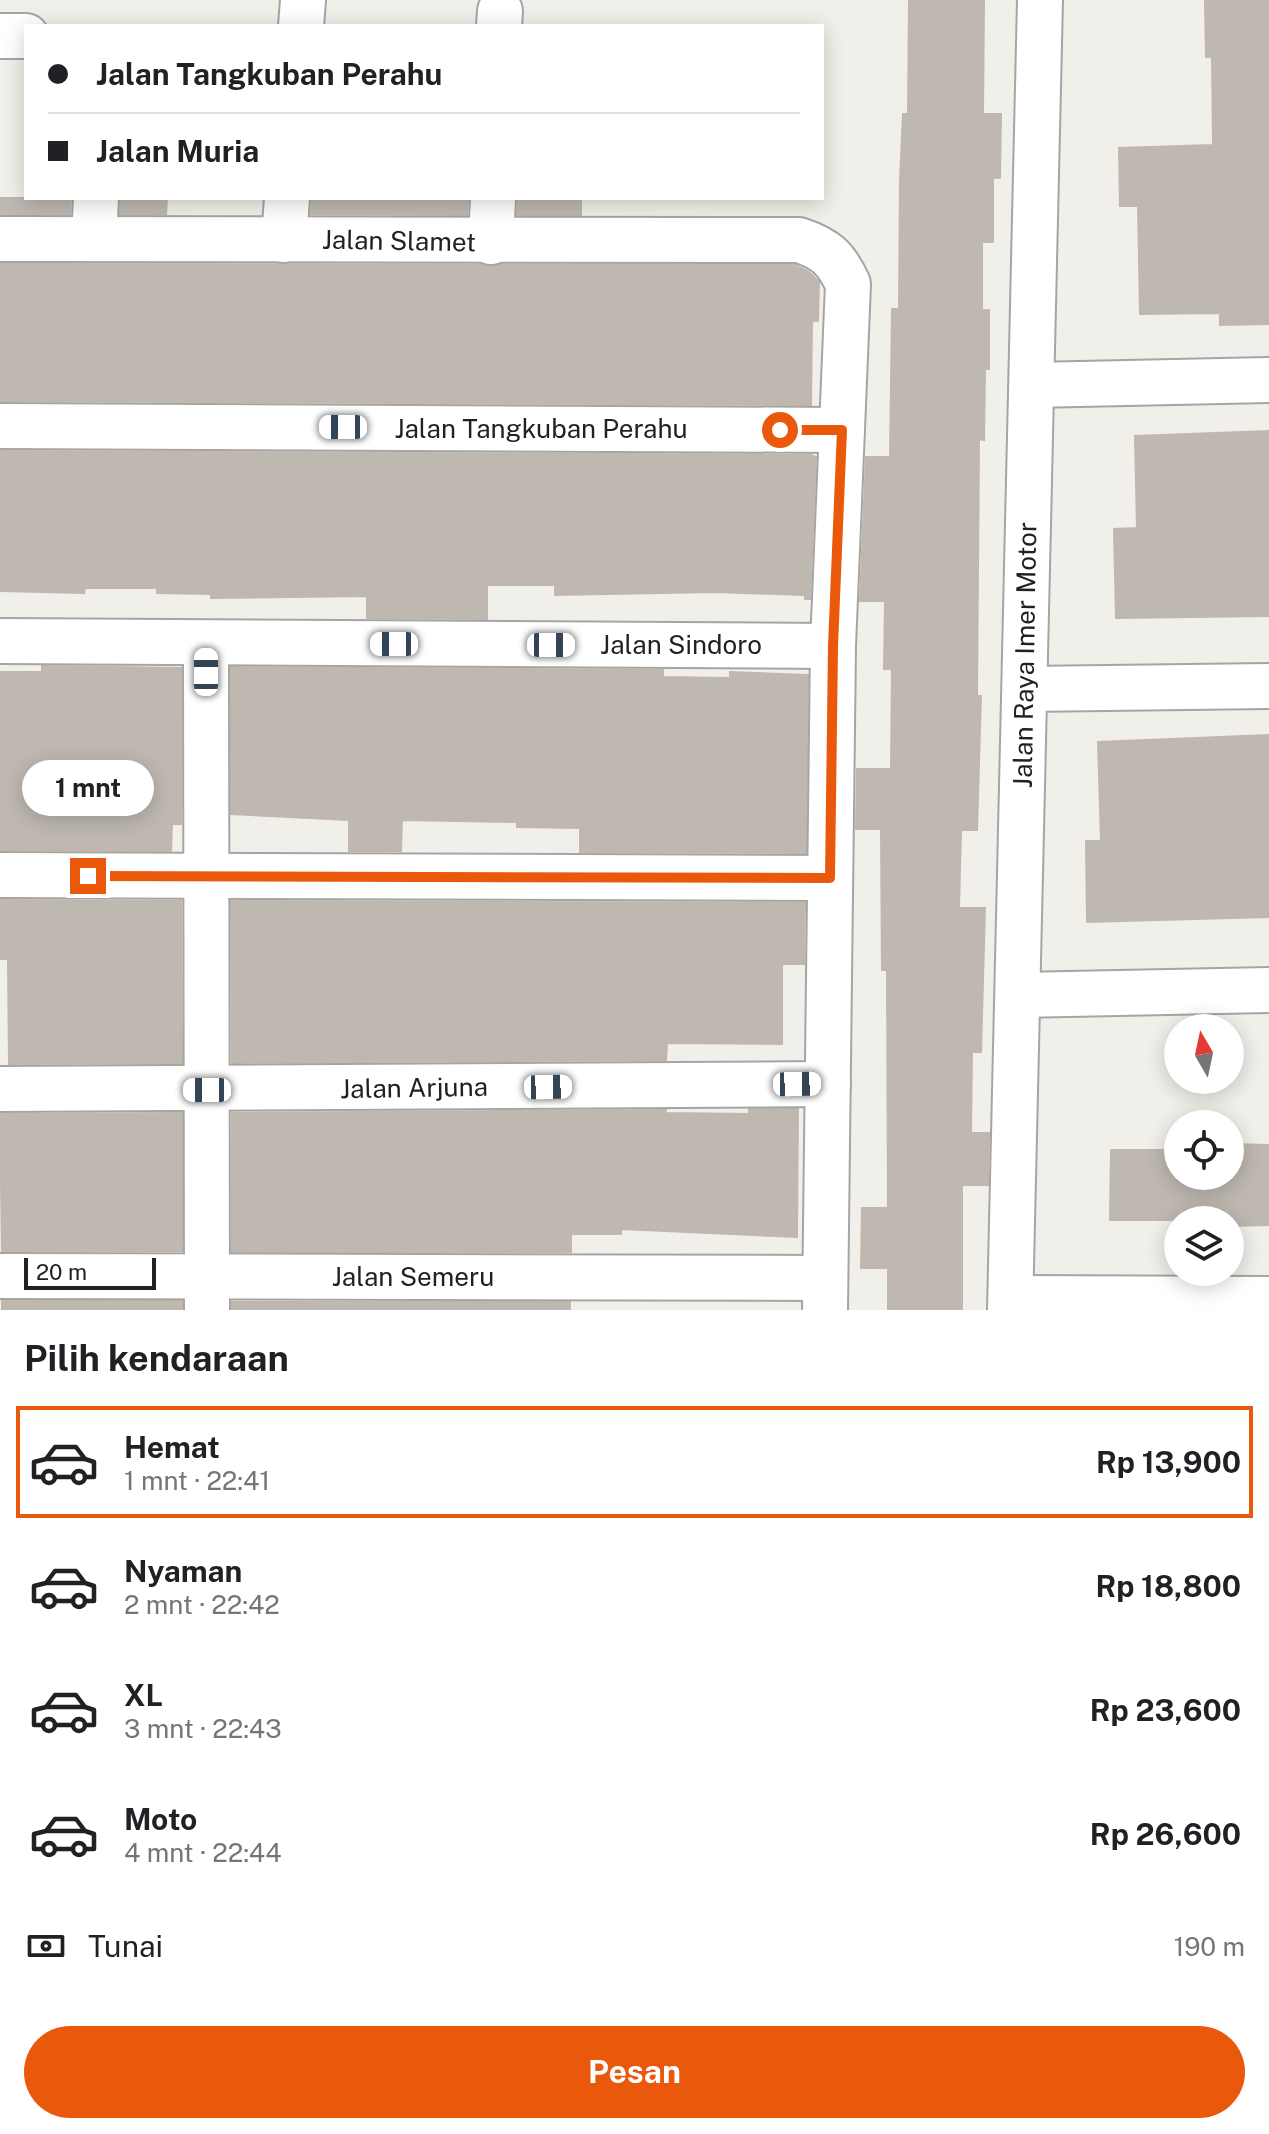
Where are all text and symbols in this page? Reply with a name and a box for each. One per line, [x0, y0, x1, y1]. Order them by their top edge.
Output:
text: Jalan Tangkuban Perahu [96, 56, 442, 92]
text: Jalan Muria [96, 133, 259, 169]
street label: Jalan Slamet [322, 224, 476, 257]
route start [762, 412, 798, 448]
street label: Jalan Tangkuban Perahu [394, 413, 688, 444]
car [319, 415, 367, 439]
street label: Jalan Raya Imer Motor [1007, 522, 1042, 788]
street label: Jalan Sindoro [600, 629, 762, 660]
car [370, 632, 418, 656]
car [527, 633, 575, 657]
car [194, 648, 218, 696]
callout: 1 mnt [22, 760, 154, 816]
text: 1 mnt [55, 772, 121, 803]
route end [70, 858, 106, 894]
north arrow [1164, 1014, 1244, 1094]
map controls [1164, 1014, 1244, 1286]
street label: Jalan Arjuna [340, 1071, 488, 1104]
car [773, 1072, 821, 1096]
car [524, 1075, 572, 1099]
car [183, 1078, 231, 1102]
button: locate [1164, 1110, 1244, 1190]
button: layers [1164, 1206, 1244, 1286]
scale bar [24, 1254, 156, 1290]
text: 20 m [36, 1259, 87, 1285]
street label: Jalan Semeru [332, 1261, 494, 1292]
text: Pilih kendaraan [24, 1337, 289, 1379]
icon: car [28, 1426, 100, 1498]
text: Hemat [124, 1429, 220, 1465]
text: Rp 13,900 [1096, 1444, 1241, 1480]
text: 1 mnt · 22:41 [124, 1465, 270, 1496]
icon: car [28, 1550, 100, 1622]
text: Nyaman [124, 1553, 242, 1589]
text: Rp 18,800 [1095, 1568, 1241, 1604]
text: 2 mnt · 22:42 [124, 1589, 280, 1620]
icon: car [28, 1674, 100, 1746]
text: XL [124, 1677, 163, 1713]
text: Rp 23,600 [1090, 1692, 1241, 1728]
text: 3 mnt · 22:43 [124, 1713, 282, 1744]
icon: car [28, 1798, 100, 1870]
text: Moto [124, 1801, 197, 1837]
text: Rp 26,600 [1090, 1816, 1241, 1852]
text: 4 mnt · 22:44 [124, 1837, 282, 1868]
icon: cash [24, 1924, 68, 1968]
text: Tunai [88, 1928, 163, 1964]
text: 190 m [1174, 1931, 1245, 1962]
button: Pesan [24, 2026, 1245, 2118]

